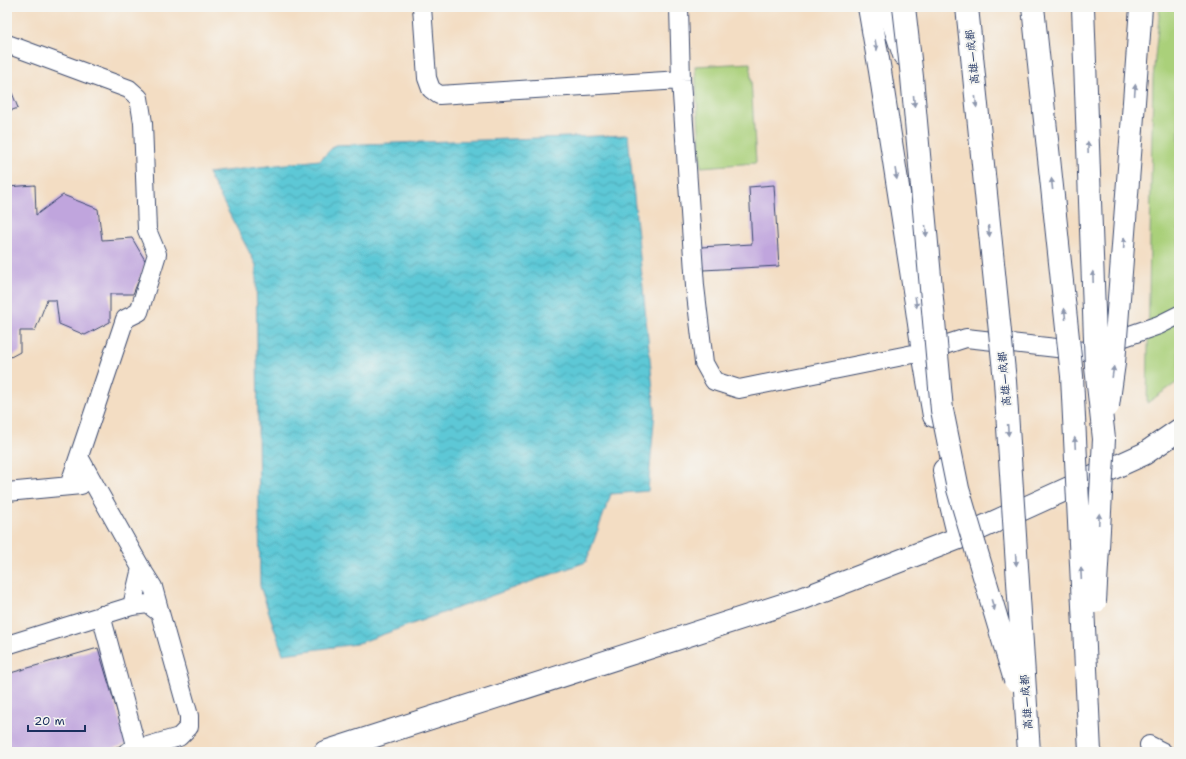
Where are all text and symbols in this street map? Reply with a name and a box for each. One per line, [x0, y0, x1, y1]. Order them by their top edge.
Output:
street label: 高雄—成都 [962, 29, 983, 85]
one-way arrow [873, 39, 879, 51]
one-way arrow [1131, 84, 1138, 96]
one-way arrow [911, 95, 917, 107]
one-way arrow [973, 95, 980, 108]
one-way arrow [1085, 141, 1092, 153]
one-way arrow [893, 168, 899, 180]
one-way arrow [1049, 178, 1055, 191]
one-way arrow [922, 225, 929, 237]
one-way arrow [986, 225, 993, 237]
one-way arrow [1120, 237, 1127, 249]
one-way arrow [1090, 270, 1096, 283]
one-way arrow [913, 296, 919, 308]
one-way arrow [1062, 308, 1069, 320]
street label: 高雄—成都 [995, 351, 1014, 407]
one-way arrow [1110, 366, 1116, 378]
one-way arrow [1004, 424, 1011, 436]
one-way arrow [1072, 436, 1078, 449]
one-way arrow [1096, 513, 1103, 525]
one-way arrow [1013, 554, 1020, 566]
one-way arrow [1077, 567, 1084, 579]
one-way arrow [990, 600, 996, 612]
street label: 高雄—成都 [1017, 674, 1036, 730]
scale bar [28, 707, 85, 733]
text: 20 m [34, 713, 65, 729]

